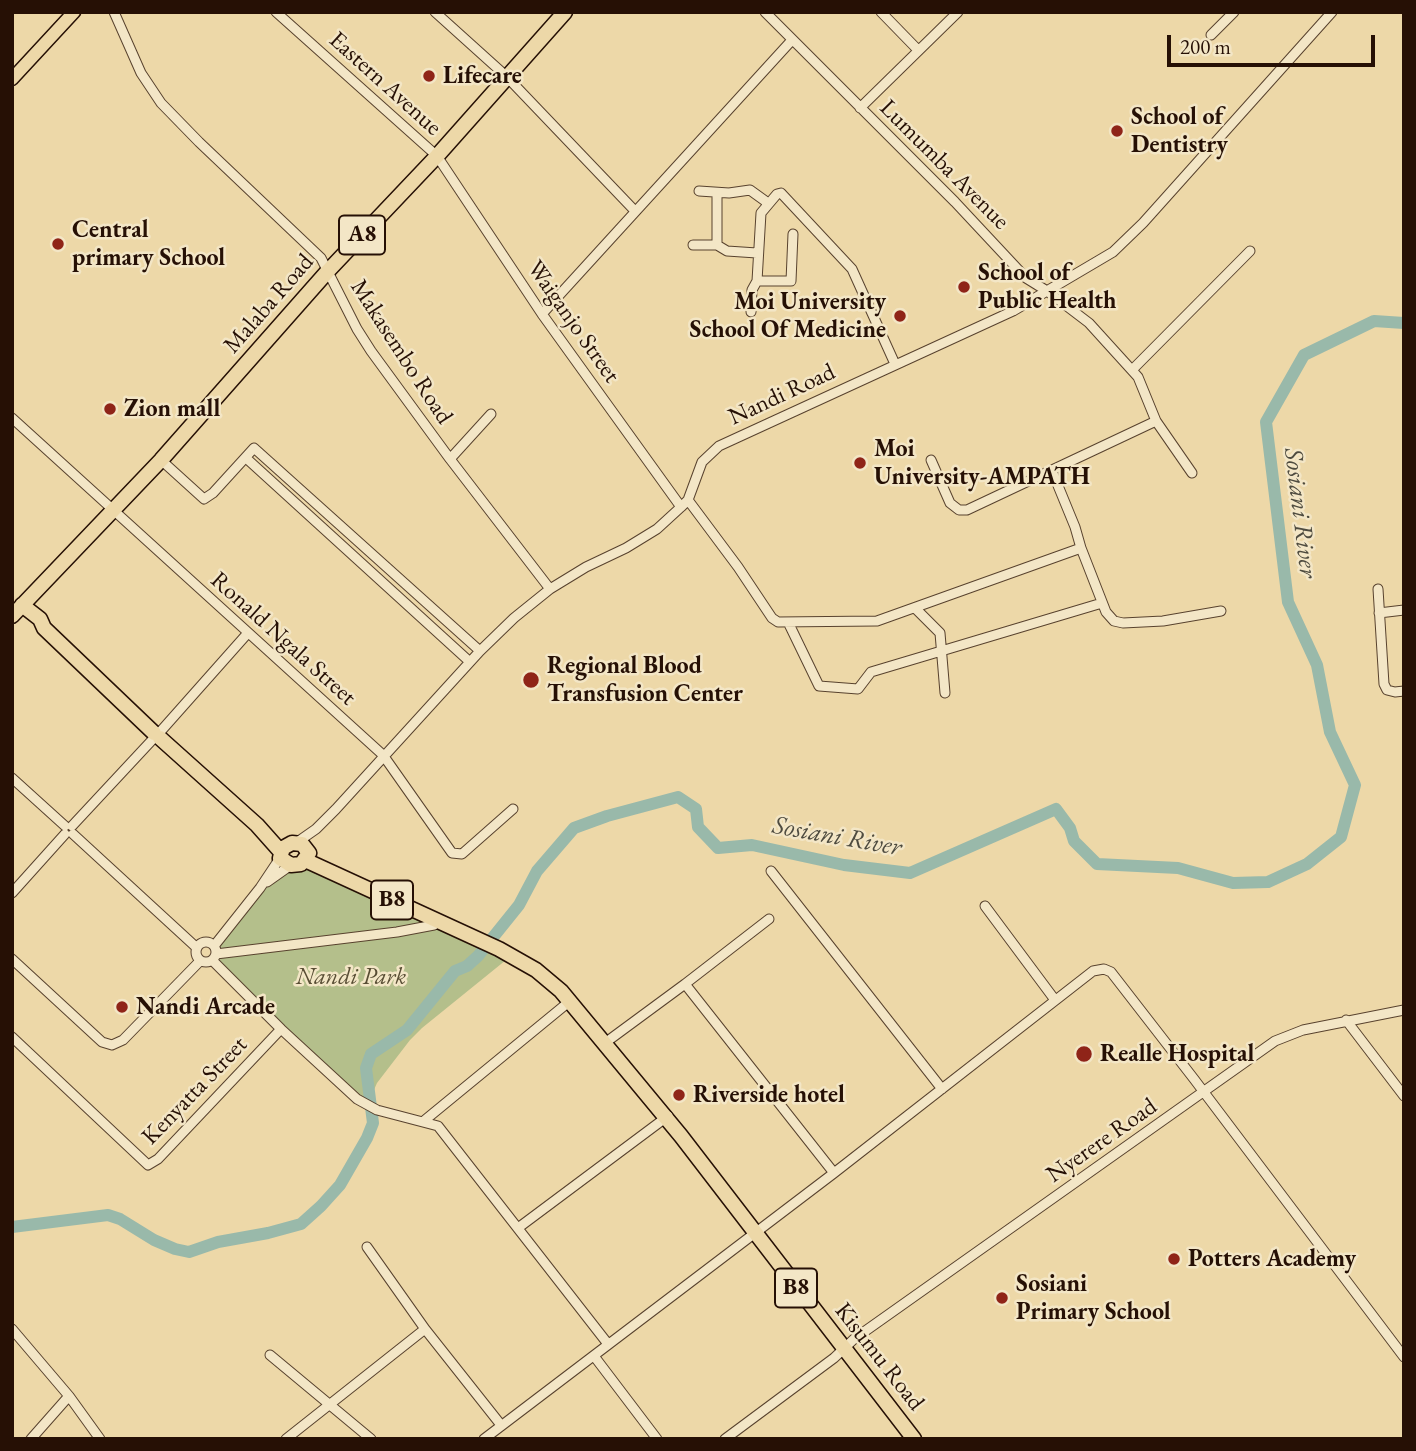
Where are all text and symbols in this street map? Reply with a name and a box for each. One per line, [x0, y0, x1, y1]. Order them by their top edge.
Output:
scale bar [1171, 21, 1379, 65]
street label: Eastern Avenue [323, 26, 447, 142]
text: 200 m [1180, 33, 1231, 60]
place label: Lifecare [443, 62, 522, 90]
marker: Lifecare [421, 68, 437, 84]
street label: Lumumba Avenue [873, 94, 1015, 236]
place label: School of Dentistry [1131, 103, 1228, 159]
marker: School of Dentistry [1109, 123, 1125, 139]
place label: Central primary School [72, 216, 225, 272]
road number: A8 [339, 216, 385, 254]
marker: Central primary School [50, 236, 66, 252]
street label: Malaba Road [218, 248, 320, 360]
street label: Waiganjo Street [520, 255, 626, 389]
place label: School of Public Health [978, 259, 1117, 315]
street label: Makasembo Road [344, 274, 458, 430]
marker: School of Public Health [956, 279, 972, 295]
place label: Moi University School Of Medicine [690, 288, 886, 344]
marker: Moi University School Of Medicine [892, 308, 908, 324]
street label: Nandi Road [724, 358, 840, 432]
place label: Zion mall [124, 395, 220, 423]
marker: Zion mall [102, 401, 118, 417]
place label: Moi University-AMPATH [874, 435, 1090, 491]
water label: Sosiani River [1277, 446, 1323, 580]
marker: Moi University-AMPATH [852, 455, 868, 471]
street label: Ronald Ngala Street [204, 566, 362, 712]
place label: Regional Blood Transfusion Center [547, 652, 743, 708]
marker: Regional Blood Transfusion Center [521, 670, 541, 690]
water label: Sosiani River [770, 810, 904, 864]
road number: B8 [371, 880, 413, 920]
park label: Nandi Park [296, 963, 406, 991]
place label: Nandi Arcade [136, 993, 275, 1021]
marker: Nandi Arcade [114, 999, 130, 1015]
street label: Kenyatta Street [136, 1031, 254, 1151]
place label: Realle Hospital [1100, 1040, 1254, 1068]
marker: Realle Hospital [1074, 1044, 1094, 1064]
place label: Riverside hotel [693, 1081, 845, 1109]
marker: Riverside hotel [671, 1087, 687, 1103]
street label: Nyerere Road [1041, 1092, 1163, 1190]
place label: Potters Academy [1188, 1245, 1356, 1273]
marker: Potters Academy [1166, 1251, 1182, 1267]
road number: B8 [775, 1268, 817, 1308]
place label: Sosiani Primary School [1016, 1270, 1170, 1326]
marker: Sosiani Primary School [994, 1290, 1010, 1306]
street label: Kisumu Road [828, 1297, 930, 1417]

